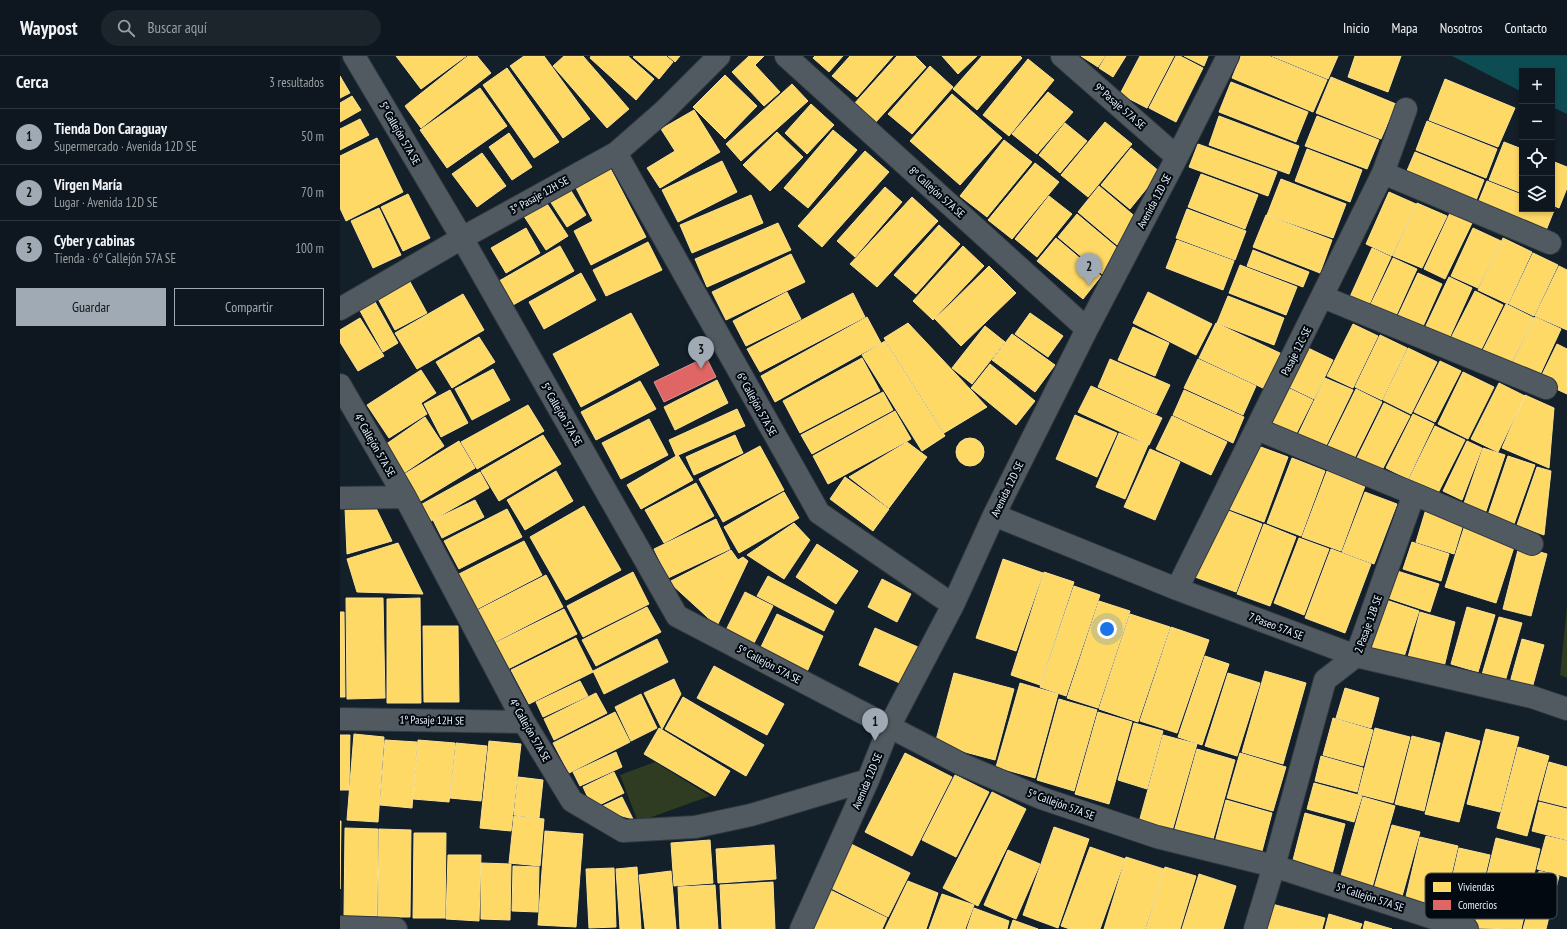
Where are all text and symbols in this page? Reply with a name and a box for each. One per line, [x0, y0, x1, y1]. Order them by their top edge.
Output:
search box [101, 10, 381, 46]
text: Waypost [20, 16, 77, 40]
icon: search [115, 17, 137, 39]
text: Buscar aquí [147, 18, 207, 37]
text: Inicio [1343, 19, 1370, 37]
text: Mapa [1392, 19, 1418, 37]
text: Nosotros [1440, 19, 1483, 37]
text: Contacto [1505, 19, 1547, 37]
map controls [1519, 68, 1555, 212]
button: + [1519, 68, 1555, 104]
text: Cerca [16, 71, 49, 93]
text: 3 resultados [269, 74, 324, 91]
street label: 9º Pasaje 57A SE [1091, 80, 1149, 132]
street label: 5º Callejón 57A SE [376, 99, 424, 167]
button: − [1519, 104, 1555, 140]
text: Tienda Don Caraguay [54, 119, 167, 138]
text: 1 [26, 128, 32, 145]
text: 50 m [301, 128, 324, 145]
text: Supermercado · Avenida 12D SE [54, 138, 197, 155]
button: locate [1519, 140, 1555, 176]
street label: 8º Callejón 57A SE [906, 163, 968, 221]
street label: Avenida 12D SE [1134, 171, 1174, 231]
street label: 3° Pasaje 12H SE [507, 173, 571, 217]
text: Virgen María [54, 175, 122, 194]
button: layers [1519, 176, 1555, 212]
text: 2 [26, 184, 32, 201]
text: 70 m [301, 184, 324, 201]
text: Lugar · Avenida 12D SE [54, 194, 158, 211]
text: Cyber y cabinas [54, 231, 135, 250]
text: 3 [26, 240, 32, 257]
text: 100 m [295, 240, 324, 257]
text: Tienda · 6º Callejón 57A SE [54, 250, 176, 267]
pin: 2 [1076, 253, 1102, 286]
button: Guardar [16, 288, 166, 326]
button: Compartir [174, 288, 324, 326]
street label: Pasaje 12C SE [1278, 324, 1314, 378]
pin: 3 [688, 336, 714, 369]
street label: 6º Callejón 57A SE [734, 370, 780, 438]
street label: 5º Callejón 57A SE [538, 380, 586, 448]
street label: 4º Callejón 57A SE [351, 411, 399, 479]
street label: Avenida 12D SE [988, 459, 1027, 519]
street label: 2 Pasaje 12B SE [1351, 593, 1385, 655]
street label: 7 Paseo 57A SE [1247, 609, 1306, 643]
your location [1097, 619, 1117, 639]
street label: 5º Callejón 57A SE [735, 641, 804, 687]
street label: 4º Callejón 57A SE [506, 696, 554, 764]
pin: 1 [862, 708, 888, 741]
street label: 1º Pasaje 12H SE [399, 712, 465, 728]
street label: Avenida 12D SE [849, 750, 885, 811]
street label: 5º Callejón 57A SE [1026, 785, 1097, 823]
legend [1425, 873, 1557, 919]
street label: 5º Callejón 57A SE [1334, 879, 1406, 915]
text: Viviendas [1457, 880, 1495, 894]
text: Comercios [1458, 898, 1497, 912]

